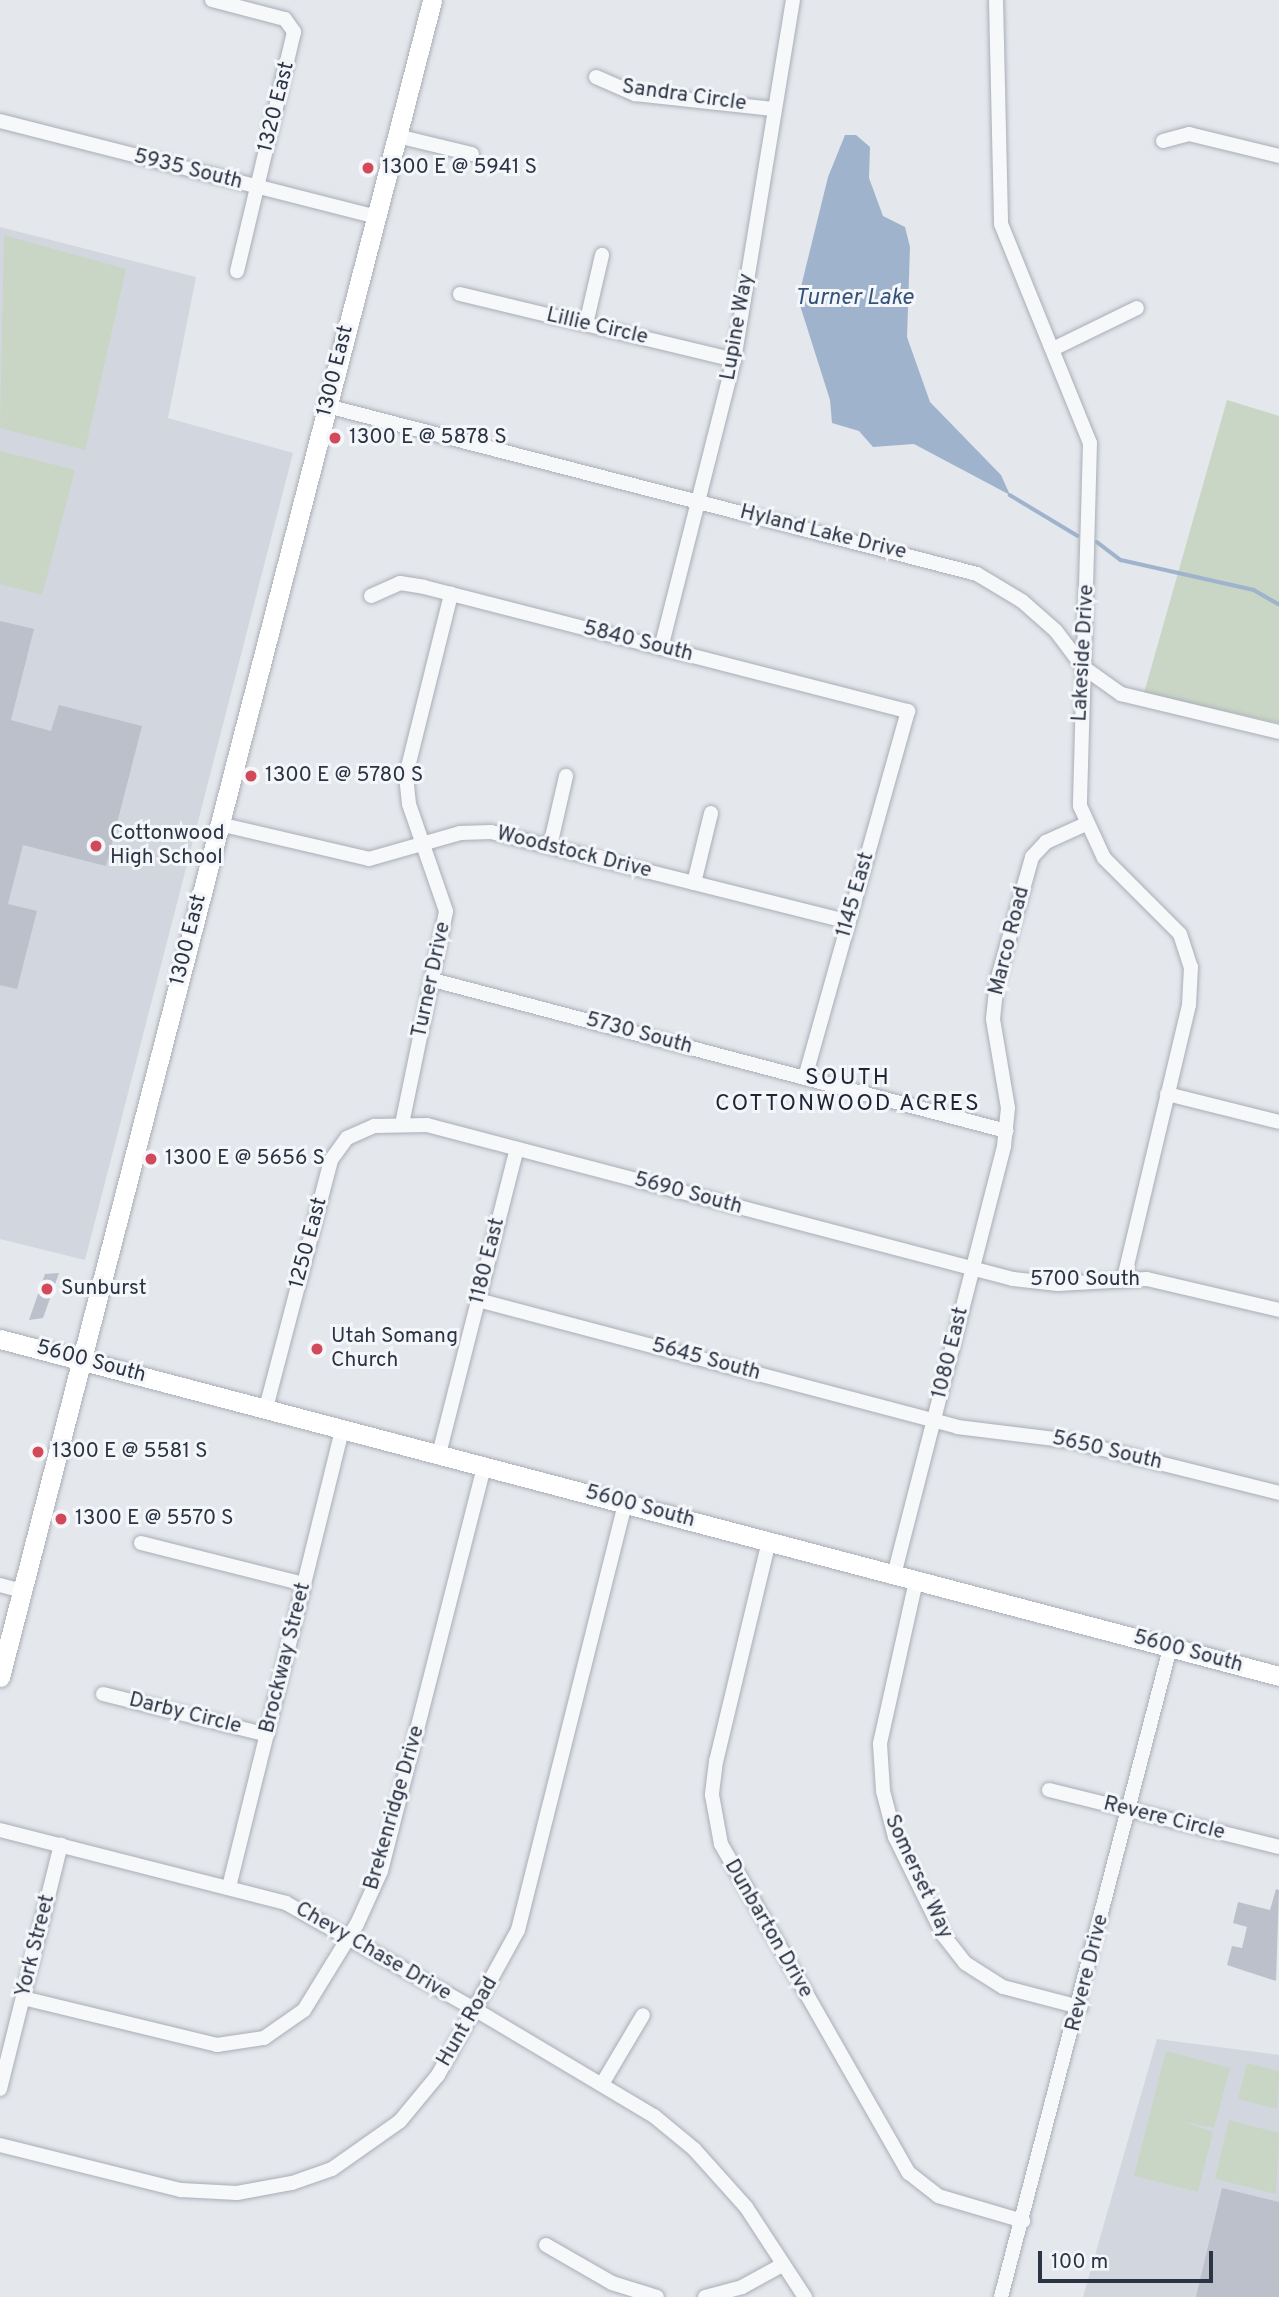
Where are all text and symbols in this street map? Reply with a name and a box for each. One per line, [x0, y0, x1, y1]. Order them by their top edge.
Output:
street label: 1320 East [254, 59, 300, 155]
street label: Sandra Circle [620, 75, 748, 117]
street label: 5935 South [131, 144, 245, 196]
place label: 1300 E @ 5941 S [382, 155, 537, 181]
marker: 1300 E @ 5941 S [360, 160, 376, 176]
street label: Lupine Way [716, 271, 760, 383]
water label: Turner Lake [795, 285, 913, 313]
street label: Lillie Circle [544, 303, 650, 351]
street label: 1300 East [313, 323, 359, 419]
place label: 1300 E @ 5878 S [349, 425, 507, 451]
marker: 1300 E @ 5878 S [327, 430, 343, 446]
street label: Hyland Lake Drive [737, 500, 909, 566]
street label: Lakeside Drive [1068, 584, 1100, 722]
street label: 5840 South [580, 616, 696, 668]
place label: 1300 E @ 5780 S [265, 763, 423, 789]
marker: 1300 E @ 5780 S [243, 768, 259, 784]
place label: Cottonwood High School [110, 821, 224, 871]
street label: Woodstock Drive [494, 822, 654, 884]
marker: Cottonwood High School [88, 838, 104, 854]
street label: 1145 East [832, 850, 880, 940]
street label: Marco Road [984, 884, 1036, 998]
street label: 1300 East [166, 892, 212, 988]
street label: Turner Drive [407, 920, 457, 1040]
street label: 5730 South [583, 1008, 695, 1060]
district label: SOUTH COTTONWOOD ACRES [717, 1065, 979, 1119]
place label: 1300 E @ 5656 S [165, 1146, 325, 1172]
marker: 1300 E @ 5656 S [143, 1151, 159, 1167]
street label: 5690 South [631, 1168, 745, 1220]
street label: 1250 East [285, 1195, 333, 1291]
street label: 1180 East [465, 1215, 511, 1307]
street label: 5700 South [1030, 1267, 1140, 1293]
place label: Sunburst [61, 1276, 147, 1302]
marker: Sunburst [39, 1281, 55, 1297]
street label: 1080 East [927, 1305, 975, 1401]
place label: Utah Somang Church [331, 1324, 458, 1374]
street label: 5645 South [649, 1333, 763, 1387]
street label: 5600 South [33, 1335, 149, 1389]
marker: Utah Somang Church [309, 1341, 325, 1357]
street label: 5650 South [1050, 1426, 1164, 1476]
place label: 1300 E @ 5581 S [52, 1439, 208, 1465]
marker: 1300 E @ 5581 S [30, 1444, 46, 1460]
street label: 5600 South [582, 1480, 698, 1534]
place label: 1300 E @ 5570 S [75, 1506, 234, 1532]
marker: 1300 E @ 5570 S [53, 1511, 69, 1527]
street label: Brockway Street [255, 1580, 317, 1736]
street label: 5600 South [1130, 1625, 1246, 1679]
street label: Darby Circle [126, 1688, 244, 1740]
street label: Brekenridge Drive [359, 1723, 431, 1893]
street label: Revere Circle [1101, 1792, 1227, 1846]
street label: Somerset Way [878, 1811, 958, 1943]
street label: Dunbarton Drive [718, 1855, 818, 2003]
street label: York Street [11, 1892, 61, 2000]
street label: Chevy Chase Drive [290, 1897, 456, 2007]
street label: Revere Drive [1061, 1912, 1115, 2034]
street label: Hunt Road [432, 1973, 504, 2071]
scale bar [1041, 2238, 1216, 2282]
text: 100 m [1051, 2249, 1108, 2276]

